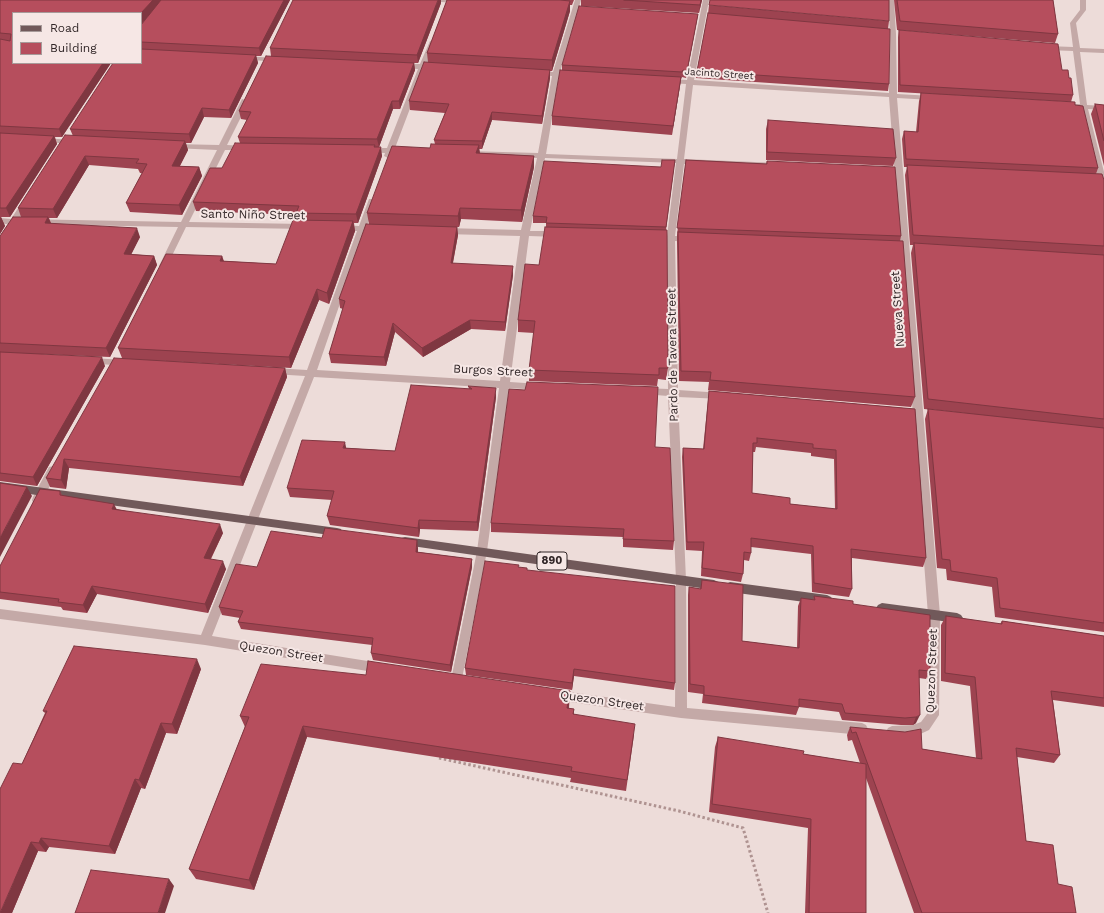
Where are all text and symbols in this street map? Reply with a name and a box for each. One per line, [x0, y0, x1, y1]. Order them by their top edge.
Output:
legend [12, 12, 142, 64]
text: Road [50, 21, 79, 35]
text: Building [50, 41, 97, 55]
street label: Jacinto Street [684, 66, 754, 82]
street label: Santo Niño Street [200, 207, 306, 223]
street label: Nueva Street [888, 271, 908, 347]
street label: Pardo de Tavera Street [665, 288, 681, 422]
street label: Burgos Street [453, 362, 533, 380]
road number: 890 [537, 552, 567, 570]
street label: Quezon Street [923, 629, 941, 713]
street label: Quezon Street [238, 638, 324, 666]
street label: Quezon Street [559, 688, 645, 714]

